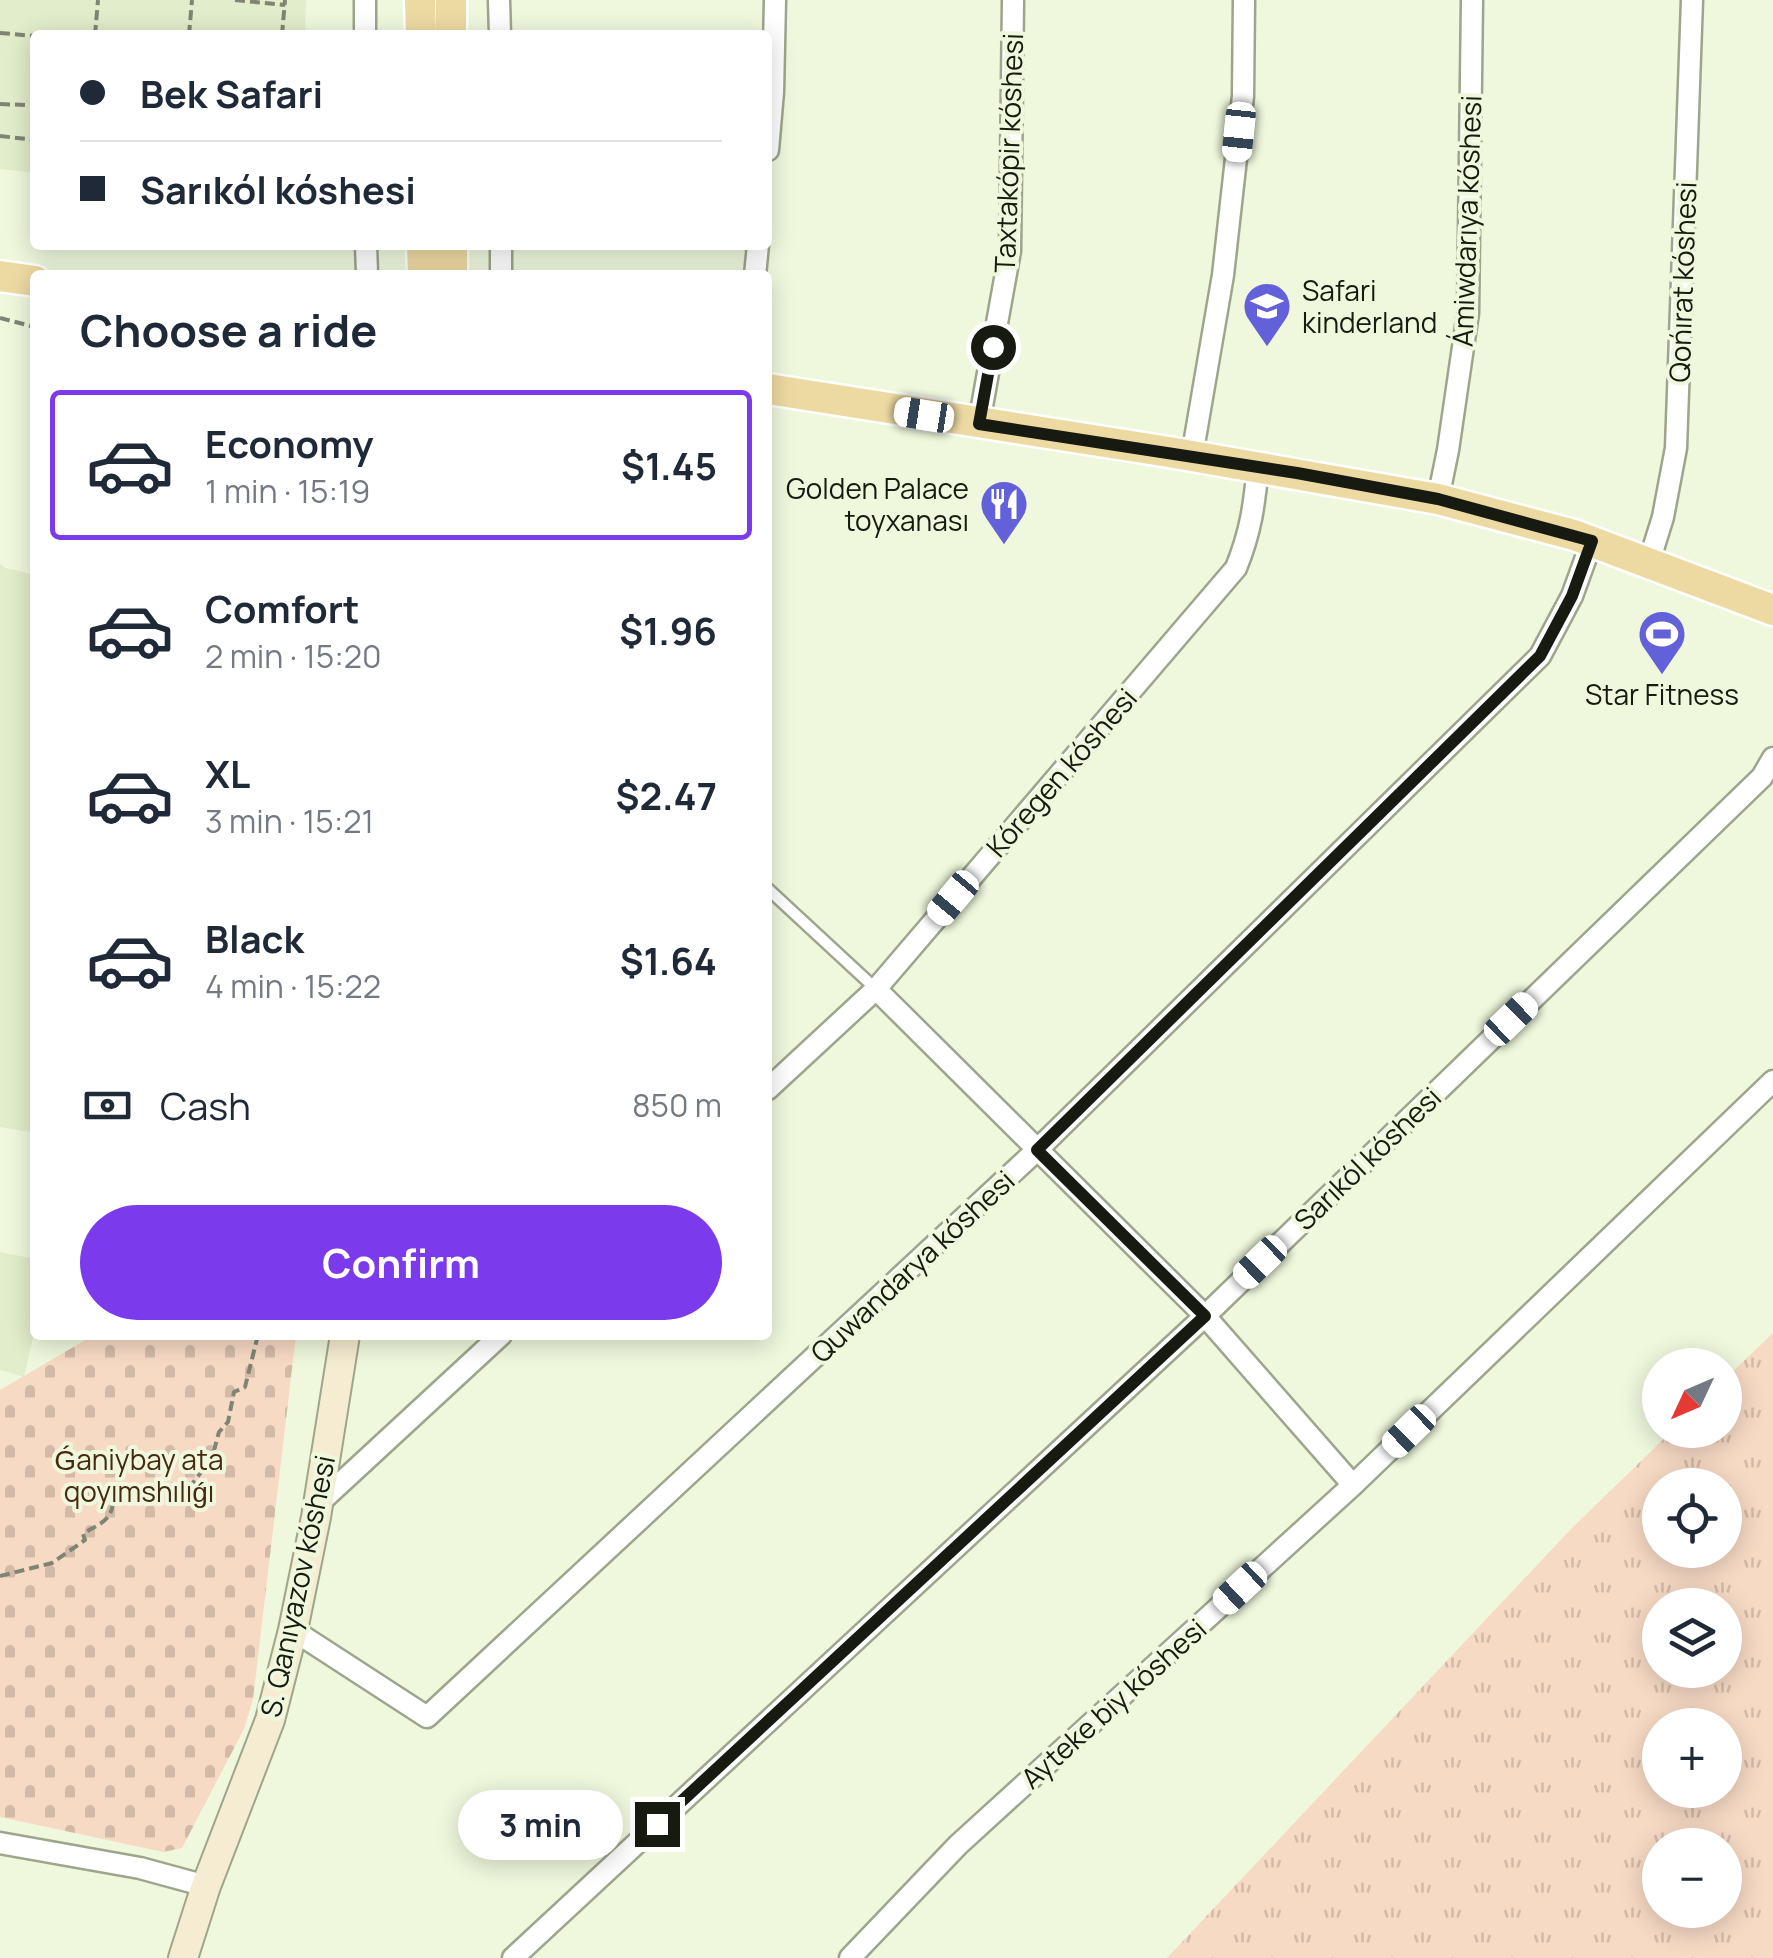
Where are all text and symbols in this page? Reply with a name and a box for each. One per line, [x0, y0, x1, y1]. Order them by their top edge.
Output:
street label: Taxtakópir kóshesi [985, 33, 1031, 273]
text: Bek Safari [140, 67, 323, 119]
street label: Ámiwdarıya kóshesi [1443, 94, 1489, 348]
car [1221, 101, 1257, 163]
text: Sarıkól kóshesi [140, 163, 416, 215]
street label: Qońırat kóshesi [1660, 181, 1704, 383]
place label: Safari kinderland [1302, 271, 1437, 341]
school or university icon: Safari kinderland [1241, 280, 1293, 348]
text: Choose a ride [80, 299, 377, 361]
route start [971, 325, 1016, 370]
car [892, 395, 956, 435]
text: Economy [205, 417, 374, 469]
icon: car [85, 420, 175, 510]
text: $1.45 [621, 439, 717, 491]
text: 1 min · 15:19 [205, 469, 370, 513]
place label: Golden Palace toyxanası [786, 469, 969, 539]
restaurant icon: Golden Palace toyxanası [978, 478, 1030, 546]
text: Comfort [205, 582, 359, 634]
icon: car [85, 585, 175, 675]
text: $1.96 [619, 604, 717, 656]
sports icon: Star Fitness [1636, 608, 1688, 676]
text: 2 min · 15:20 [205, 634, 382, 678]
place label: Star Fitness [1585, 675, 1739, 713]
street label: Kóregen kóshesi [977, 680, 1145, 864]
text: XL [205, 747, 250, 799]
icon: car [85, 750, 175, 840]
text: $2.47 [616, 769, 717, 821]
text: 3 min · 15:21 [205, 799, 374, 843]
car [922, 865, 984, 931]
text: Black [205, 912, 304, 964]
icon: car [85, 915, 175, 1005]
text: $1.64 [620, 934, 717, 986]
text: 4 min · 15:22 [205, 964, 381, 1008]
car [1479, 987, 1543, 1051]
icon: cash [80, 1078, 135, 1133]
street label: Sarıkól kóshesi [1285, 1078, 1449, 1238]
text: Cash [160, 1079, 251, 1131]
text: 850 m [632, 1083, 722, 1127]
street label: Quwandarya kóshesi [802, 1161, 1022, 1371]
button: Confirm [80, 1205, 722, 1320]
car [1228, 1230, 1292, 1294]
north arrow [1642, 1348, 1742, 1448]
map controls [1642, 1348, 1742, 1928]
car [1377, 1399, 1441, 1463]
park label: Ǵaniybay ata qoyımshılıǵı [54, 1440, 224, 1510]
street label: S. Qanıyazov kóshesi [251, 1452, 343, 1720]
button: locate [1642, 1468, 1742, 1568]
car [1208, 1557, 1272, 1619]
button: layers [1642, 1588, 1742, 1688]
street label: Ayteke biy kóshesi [1012, 1609, 1214, 1797]
button: + [1642, 1708, 1742, 1808]
callout: 3 min [457, 1789, 622, 1859]
route end [635, 1802, 680, 1847]
text: 3 min [499, 1803, 582, 1847]
button: − [1642, 1828, 1742, 1928]

